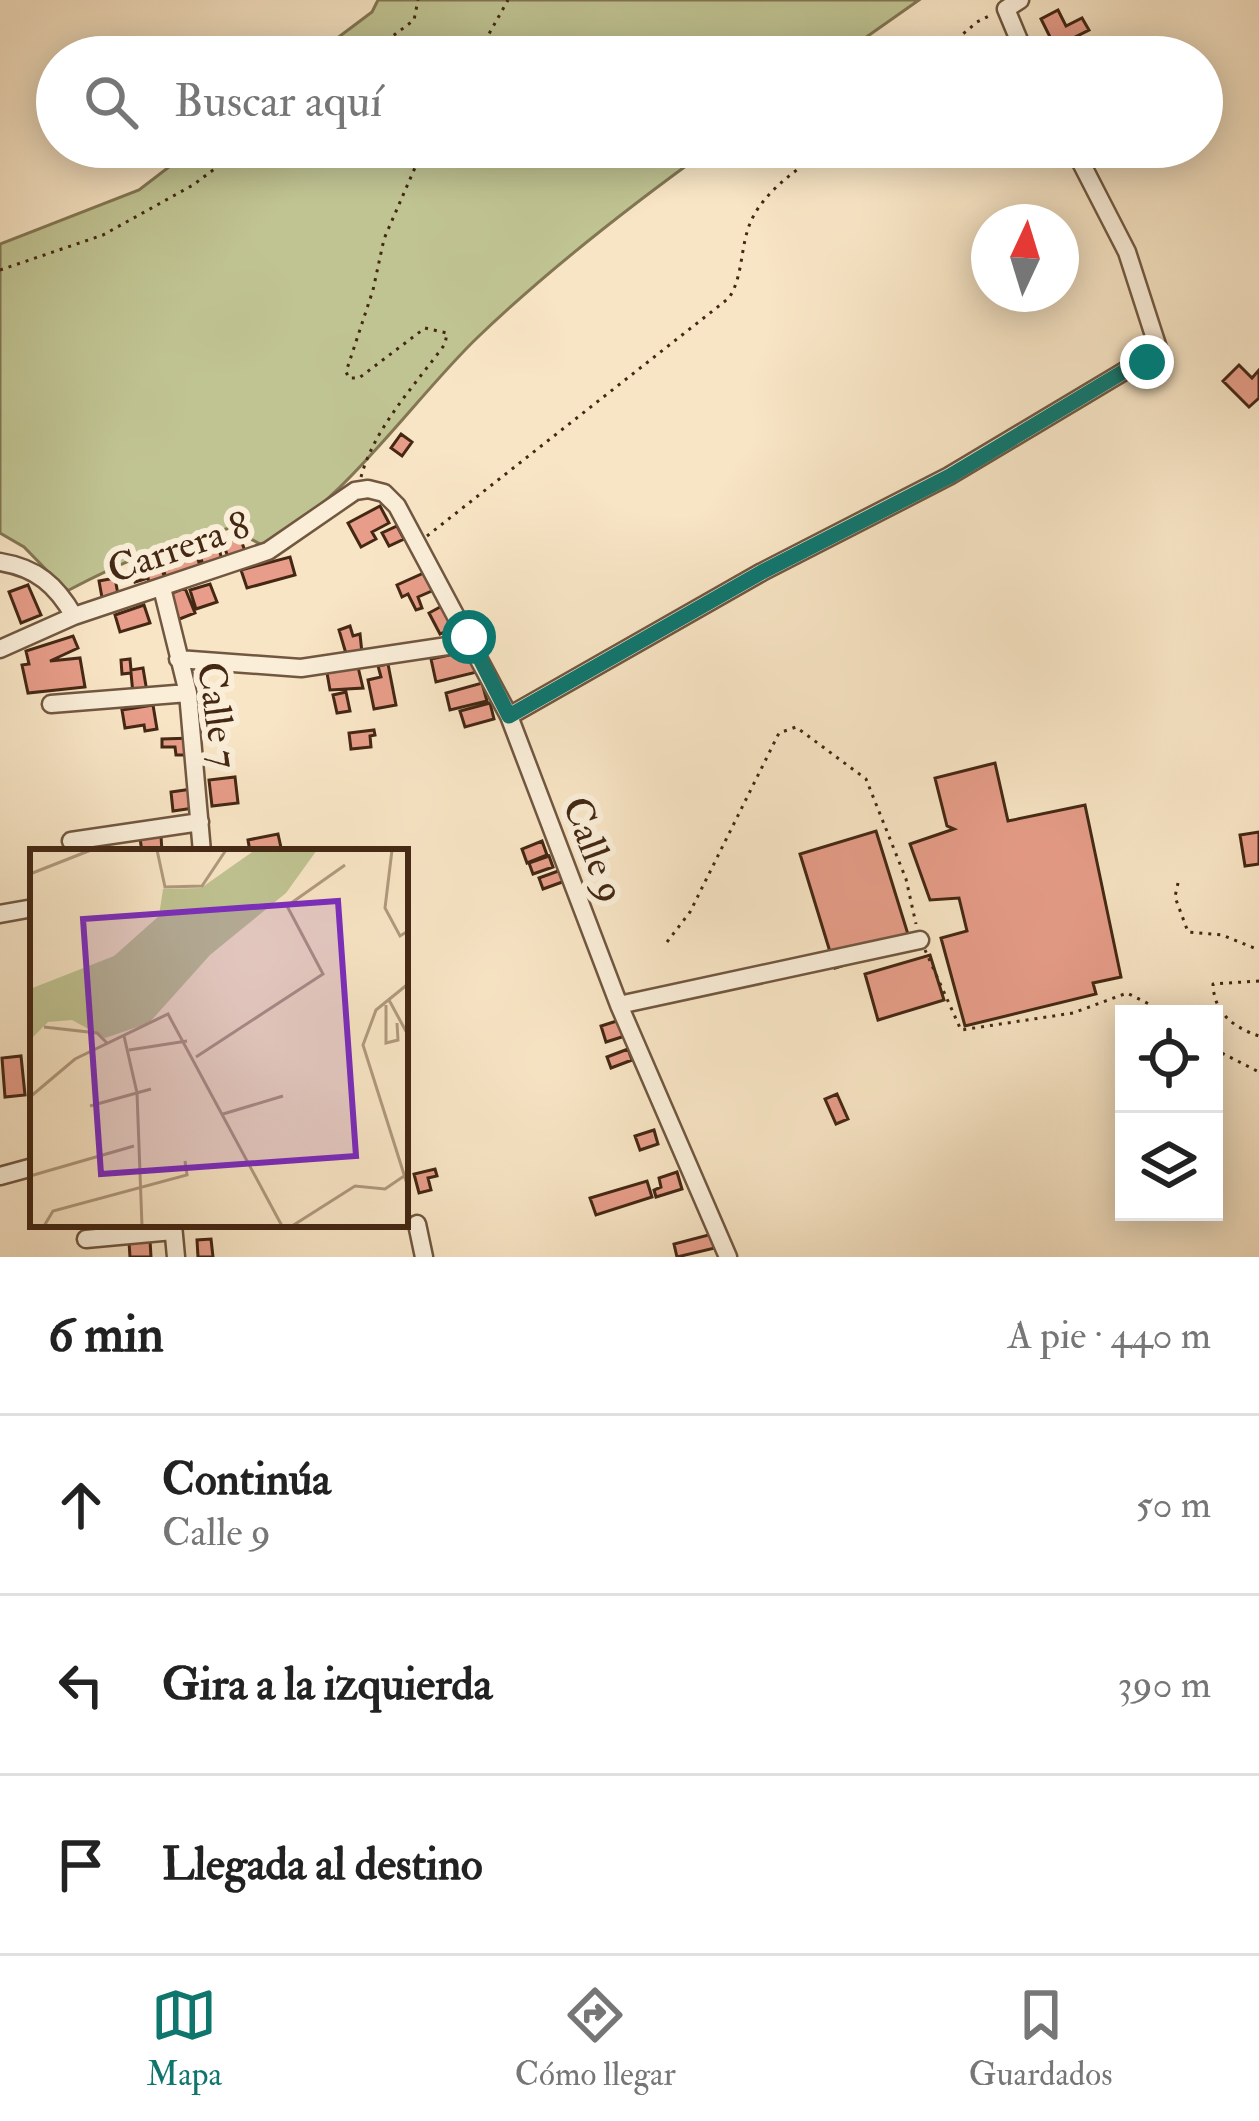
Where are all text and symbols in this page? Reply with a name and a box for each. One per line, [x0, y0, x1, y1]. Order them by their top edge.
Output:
search box [36, 36, 1223, 168]
icon: search [78, 69, 144, 135]
text: Buscar aquí [174, 74, 382, 130]
north arrow [971, 204, 1079, 312]
route end [1120, 335, 1174, 389]
street label: Carrera 8 [101, 500, 256, 594]
route start [442, 610, 496, 664]
street label: Calle 7 [186, 659, 249, 772]
street label: Calle 9 [551, 790, 636, 909]
inset map [30, 849, 408, 1227]
map controls [1115, 1005, 1223, 1221]
button: locate [1115, 1005, 1223, 1113]
button: layers [1115, 1113, 1223, 1221]
text: 6 min [48, 1303, 164, 1367]
text: A pie · 440 m [1007, 1311, 1211, 1360]
text: Continúa [162, 1452, 331, 1508]
icon: ahead [48, 1472, 114, 1538]
text: 50 m [1136, 1480, 1211, 1529]
text: Calle 9 [162, 1508, 271, 1557]
icon: left [48, 1652, 114, 1718]
text: Gira a la izquierda [162, 1657, 492, 1713]
text: 390 m [1118, 1660, 1211, 1709]
icon: arrive [48, 1832, 114, 1898]
text: Llegada al destino [162, 1837, 483, 1893]
tab: Mapa [146, 1982, 222, 2095]
tab: Cómo llegar [515, 1982, 676, 2095]
tab: Guardados [969, 1982, 1113, 2095]

